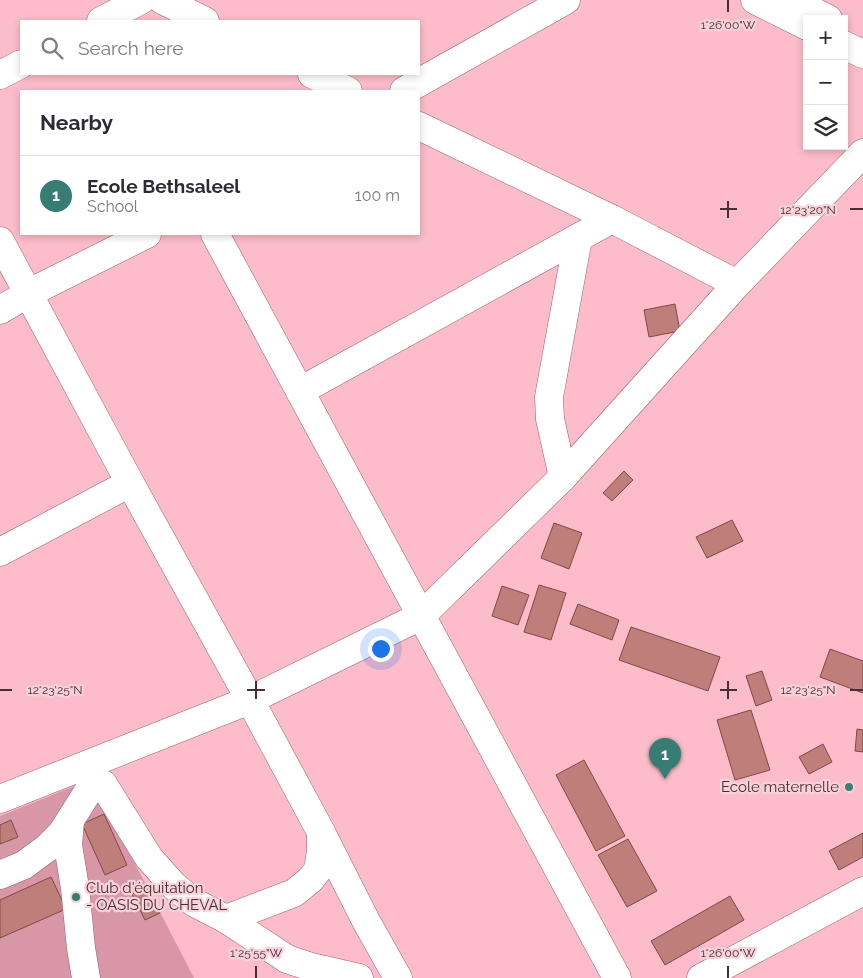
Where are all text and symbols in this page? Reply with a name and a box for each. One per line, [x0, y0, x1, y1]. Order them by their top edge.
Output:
map controls [803, 15, 848, 150]
button: + [803, 15, 848, 60]
text: 1°26'00"W [701, 18, 756, 32]
search box [20, 20, 420, 75]
icon: search [38, 34, 66, 62]
text: Search here [78, 37, 184, 59]
button: − [803, 60, 848, 105]
button: layers [803, 105, 848, 150]
text: Nearby [40, 110, 113, 135]
text: Ecole Bethsaleel [87, 175, 240, 197]
text: 1 [52, 186, 60, 205]
text: 100 m [355, 186, 400, 205]
text: School [87, 197, 138, 216]
text: 12°23'20"N [780, 203, 836, 217]
your location [368, 636, 394, 662]
text: 12°23'25"N [28, 683, 82, 697]
text: 12°23'25"N [781, 683, 835, 697]
pin: 1 [649, 738, 681, 779]
place label: Ecole maternelle [721, 778, 839, 796]
marker: Ecole maternelle [843, 781, 855, 793]
place label: Club d'équitation - OASIS DU CHEVAL [86, 879, 228, 914]
marker: Club d'équitation - OASIS DU CHEVAL [70, 891, 82, 903]
text: 1°25'55"W [230, 946, 282, 960]
text: 1°26'00"W [701, 946, 756, 960]

